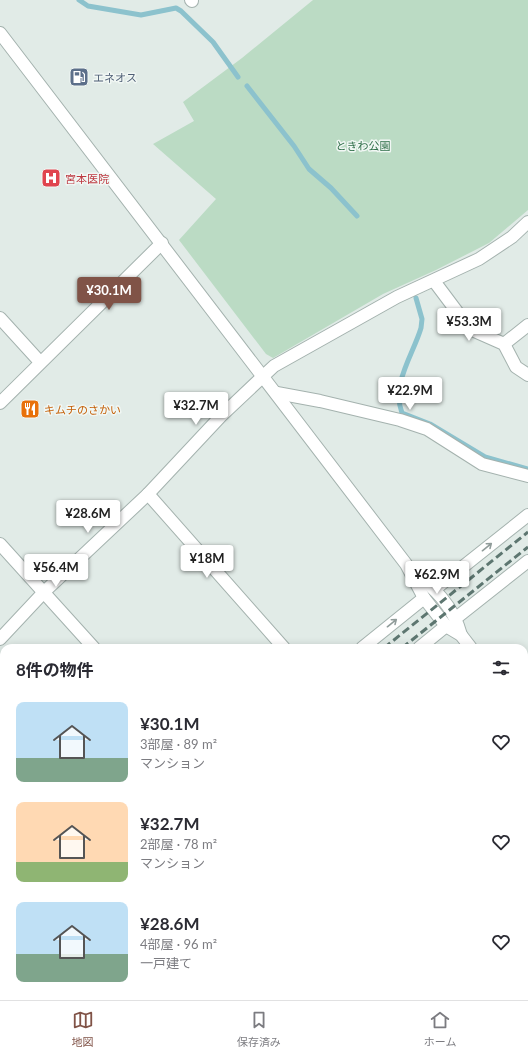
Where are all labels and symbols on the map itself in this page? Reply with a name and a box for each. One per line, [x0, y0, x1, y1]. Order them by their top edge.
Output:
fuel station icon: エネオス [68, 66, 90, 88]
place label: エネオス [93, 71, 137, 84]
park label: ときわ公園 [336, 139, 391, 152]
hospital icon: 宮本医院 [40, 167, 62, 189]
place label: 宮本医院 [65, 172, 109, 185]
pin: ¥30.1M [76, 277, 142, 311]
pin: ¥53.3M [436, 308, 502, 342]
pin: ¥22.9M [377, 377, 443, 411]
pin: ¥32.7M [163, 392, 229, 426]
restaurant icon: キムチのさかい [19, 398, 41, 420]
place label: キムチのさかい [44, 403, 121, 416]
pin: ¥28.6M [55, 500, 121, 534]
one-way arrow [482, 543, 493, 552]
pin: ¥18M [183, 545, 231, 579]
pin: ¥56.4M [23, 554, 89, 588]
pin: ¥62.9M [404, 561, 470, 595]
one-way arrow [387, 619, 398, 628]

